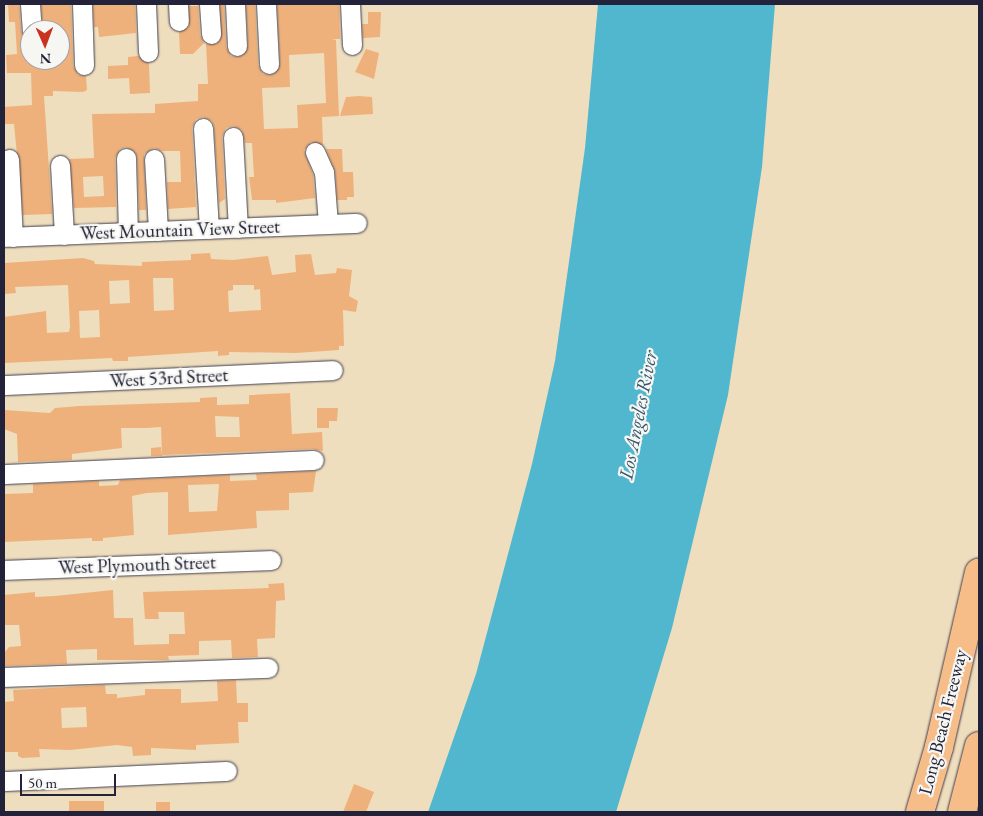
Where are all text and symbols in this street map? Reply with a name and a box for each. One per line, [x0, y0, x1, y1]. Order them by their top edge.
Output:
north arrow [20, 20, 70, 70]
text: N [40, 50, 51, 68]
street label: West Mountain View Street [80, 215, 280, 245]
water label: Los Angeles River [614, 348, 662, 482]
street label: West 53rd Street [109, 364, 229, 392]
street label: West Plymouth Street [58, 551, 216, 579]
street label: Long Beach Freeway [914, 647, 972, 797]
scale bar [22, 764, 119, 796]
text: 50 m [28, 773, 57, 792]

